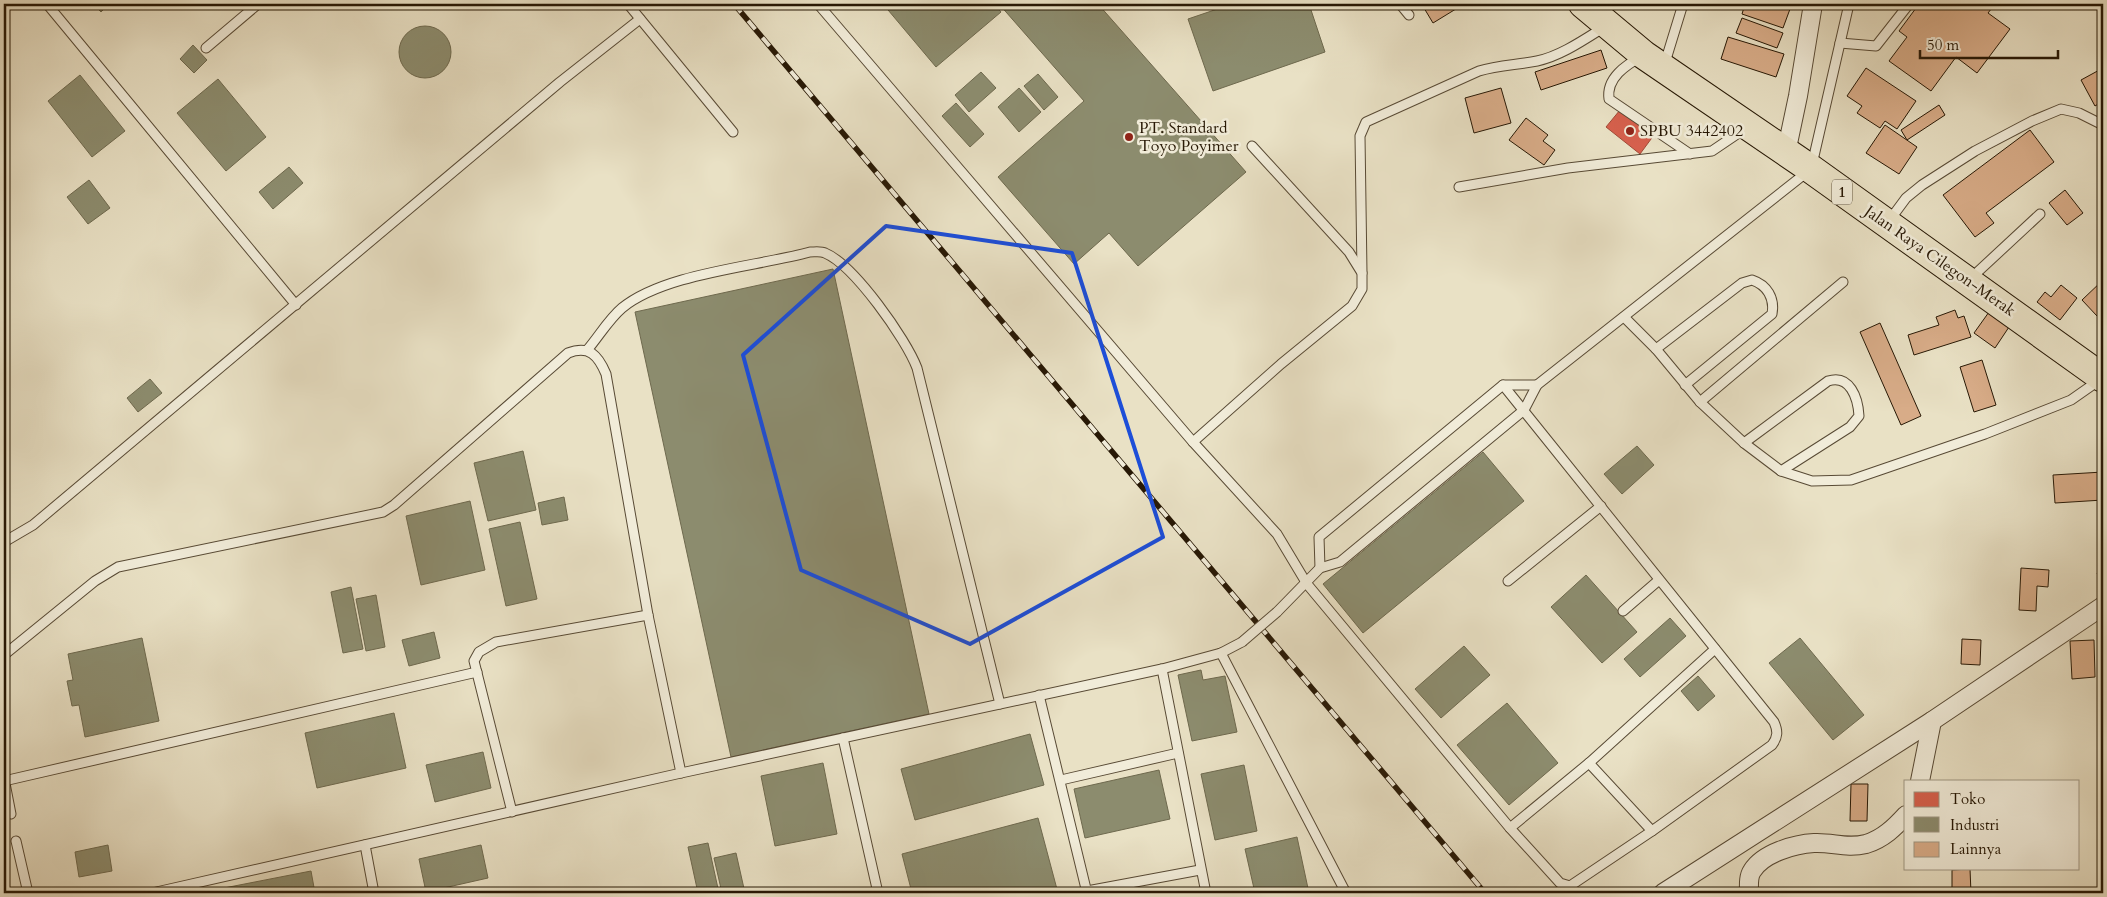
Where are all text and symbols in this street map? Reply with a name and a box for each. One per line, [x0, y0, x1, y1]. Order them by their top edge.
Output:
scale bar [1920, 28, 2057, 60]
text: 50 m [1927, 35, 1959, 55]
place label: PT. Standard Toyo Poyimer [1139, 117, 1239, 157]
place label: SPBU 3442402 [1640, 120, 1743, 142]
marker: SPBU 3442402 [1624, 125, 1636, 137]
marker: PT. Standard Toyo Poyimer [1123, 131, 1135, 143]
road number: 1 [1832, 180, 1852, 204]
street label: Jalan Raya Cilegon-Merak [1858, 199, 2020, 322]
legend [1904, 780, 2080, 870]
text: Toko [1950, 789, 1985, 809]
text: Industri [1950, 815, 1999, 835]
text: Lainnya [1950, 839, 2002, 859]

